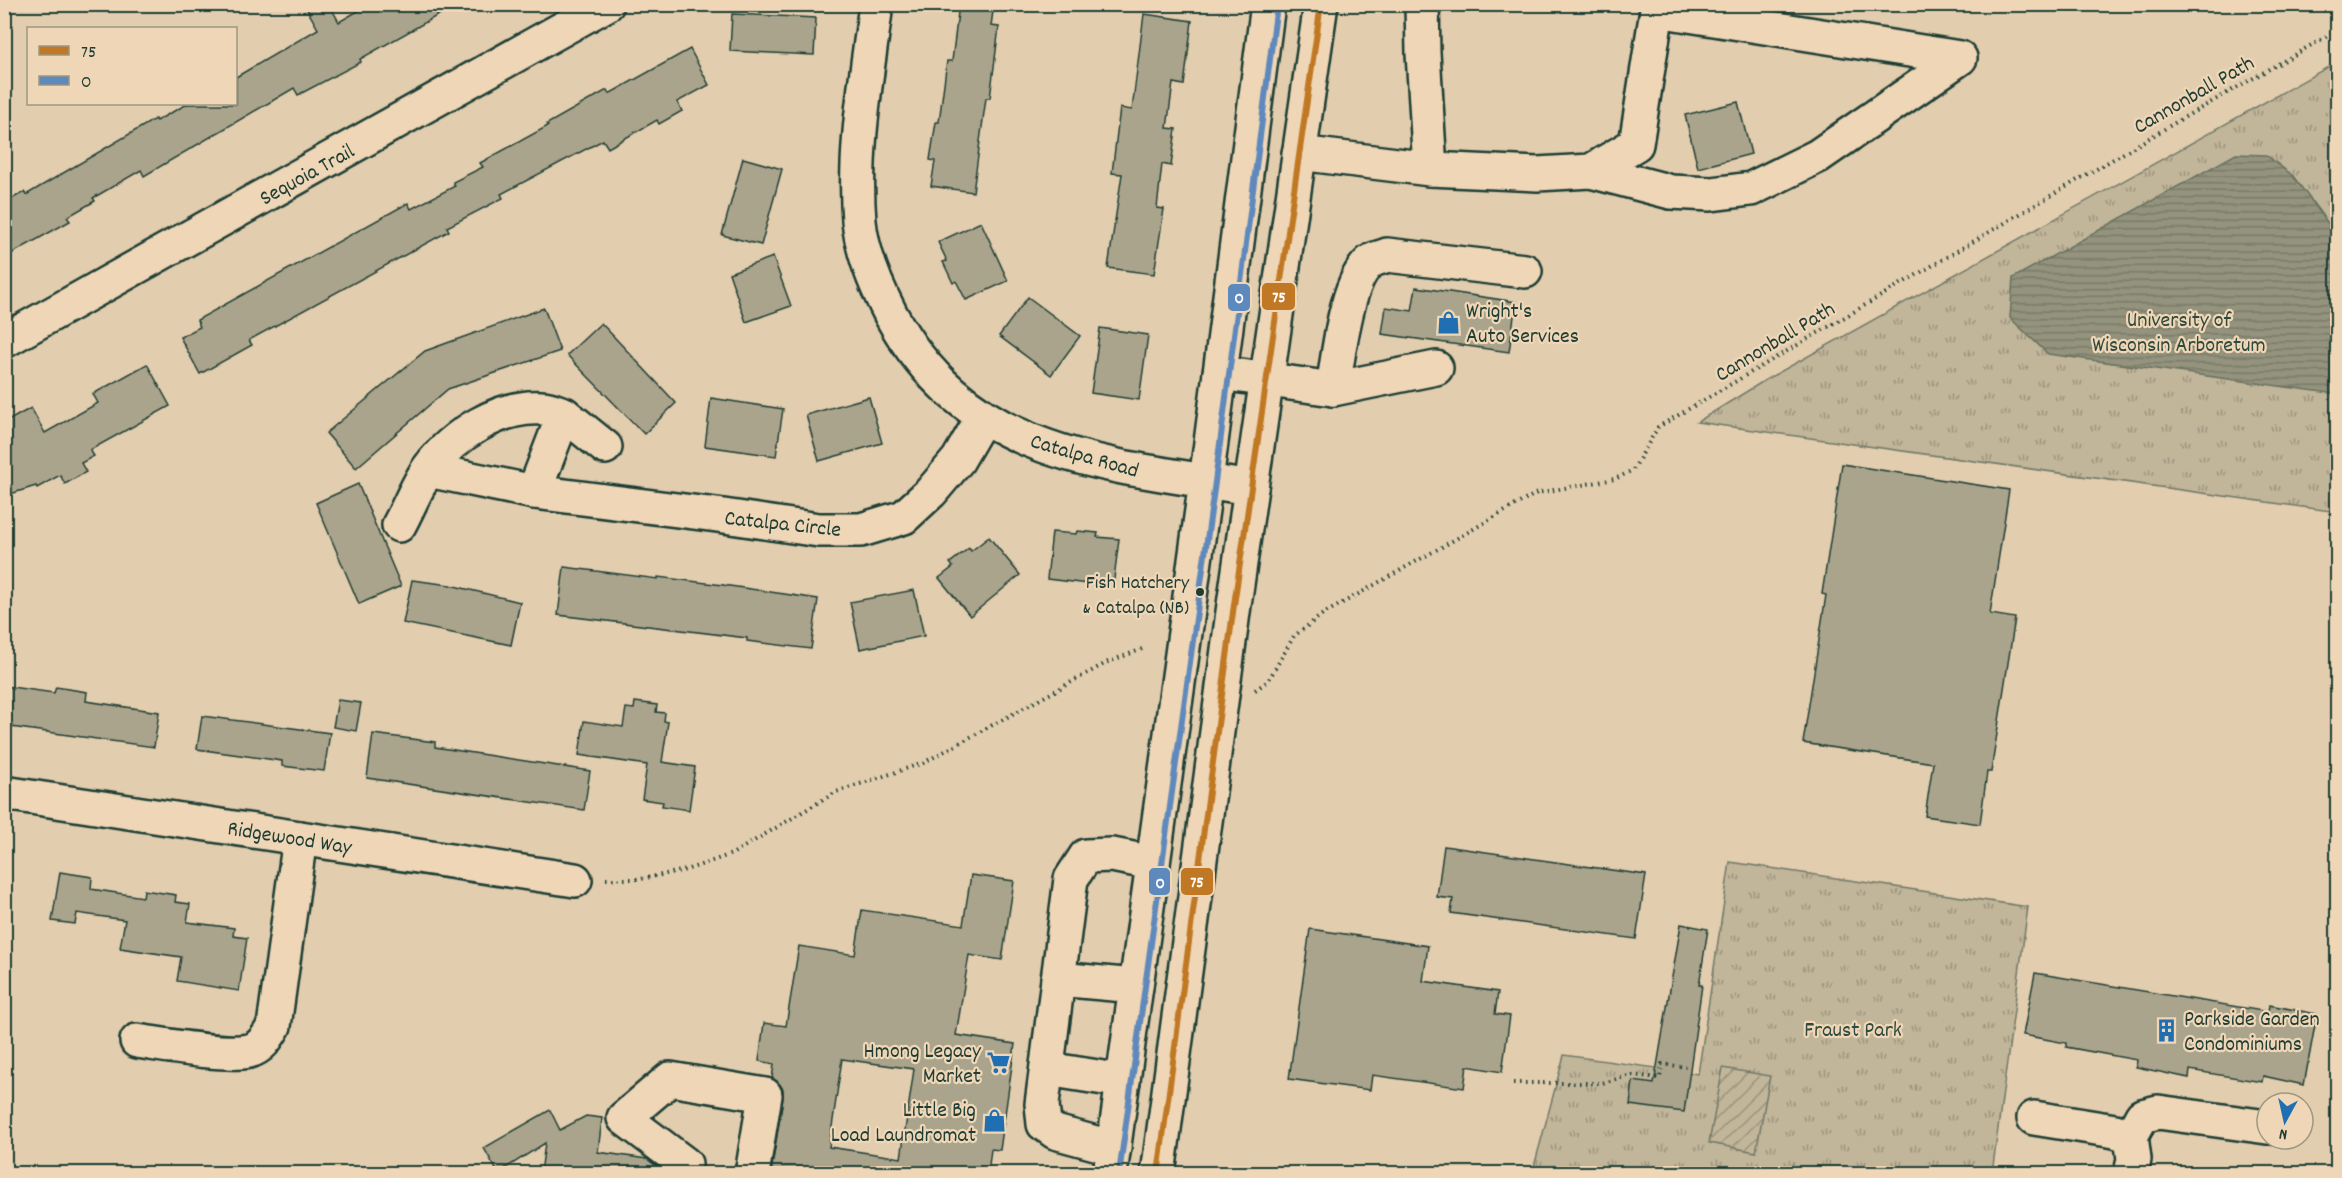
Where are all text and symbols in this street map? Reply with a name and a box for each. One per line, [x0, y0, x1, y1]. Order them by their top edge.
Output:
legend [27, 27, 237, 105]
text: 75 [81, 41, 96, 66]
street label: Cannonball Path [2128, 49, 2261, 143]
text: O [81, 71, 91, 96]
street label: Sequoia Trail [255, 137, 361, 215]
line badge: 75 [1261, 282, 1296, 311]
line badge: O [1227, 283, 1251, 312]
text: 75 [1272, 287, 1286, 310]
text: O [1234, 288, 1244, 311]
street label: Cannonball Path [1710, 295, 1842, 391]
place label: Wright's Auto Services [1466, 297, 1579, 353]
park label: University of Wisconsin Arboretum [2092, 306, 2266, 362]
shop icon: Wright's Auto Services [1435, 309, 1461, 335]
street label: Catalpa Road [1026, 427, 1142, 488]
street label: Catalpa Circle [723, 504, 843, 547]
place label: Fish Hatchery & Catalpa (NB) [1082, 570, 1190, 623]
marker: Fish Hatchery & Catalpa (NB) [1194, 586, 1206, 598]
street label: Ridgewood Way [225, 814, 355, 865]
line badge: O [1148, 867, 1171, 896]
line badge: 75 [1180, 867, 1214, 896]
text: 75 [1190, 872, 1204, 895]
text: O [1155, 873, 1165, 896]
place label: Parkside Garden Condominiums [2184, 1005, 2320, 1061]
park label: Fraust Park [1804, 1016, 1902, 1047]
building icon: Parkside Garden Condominiums [2153, 1017, 2179, 1043]
place label: Hmong Legacy Market [864, 1037, 982, 1093]
supermarket icon: Hmong Legacy Market [986, 1049, 1012, 1075]
north arrow [2255, 1091, 2315, 1151]
place label: Little Big Load Laundromat [831, 1096, 976, 1152]
shop icon: Little Big Load Laundromat [981, 1108, 1007, 1134]
text: N [2278, 1121, 2289, 1145]

